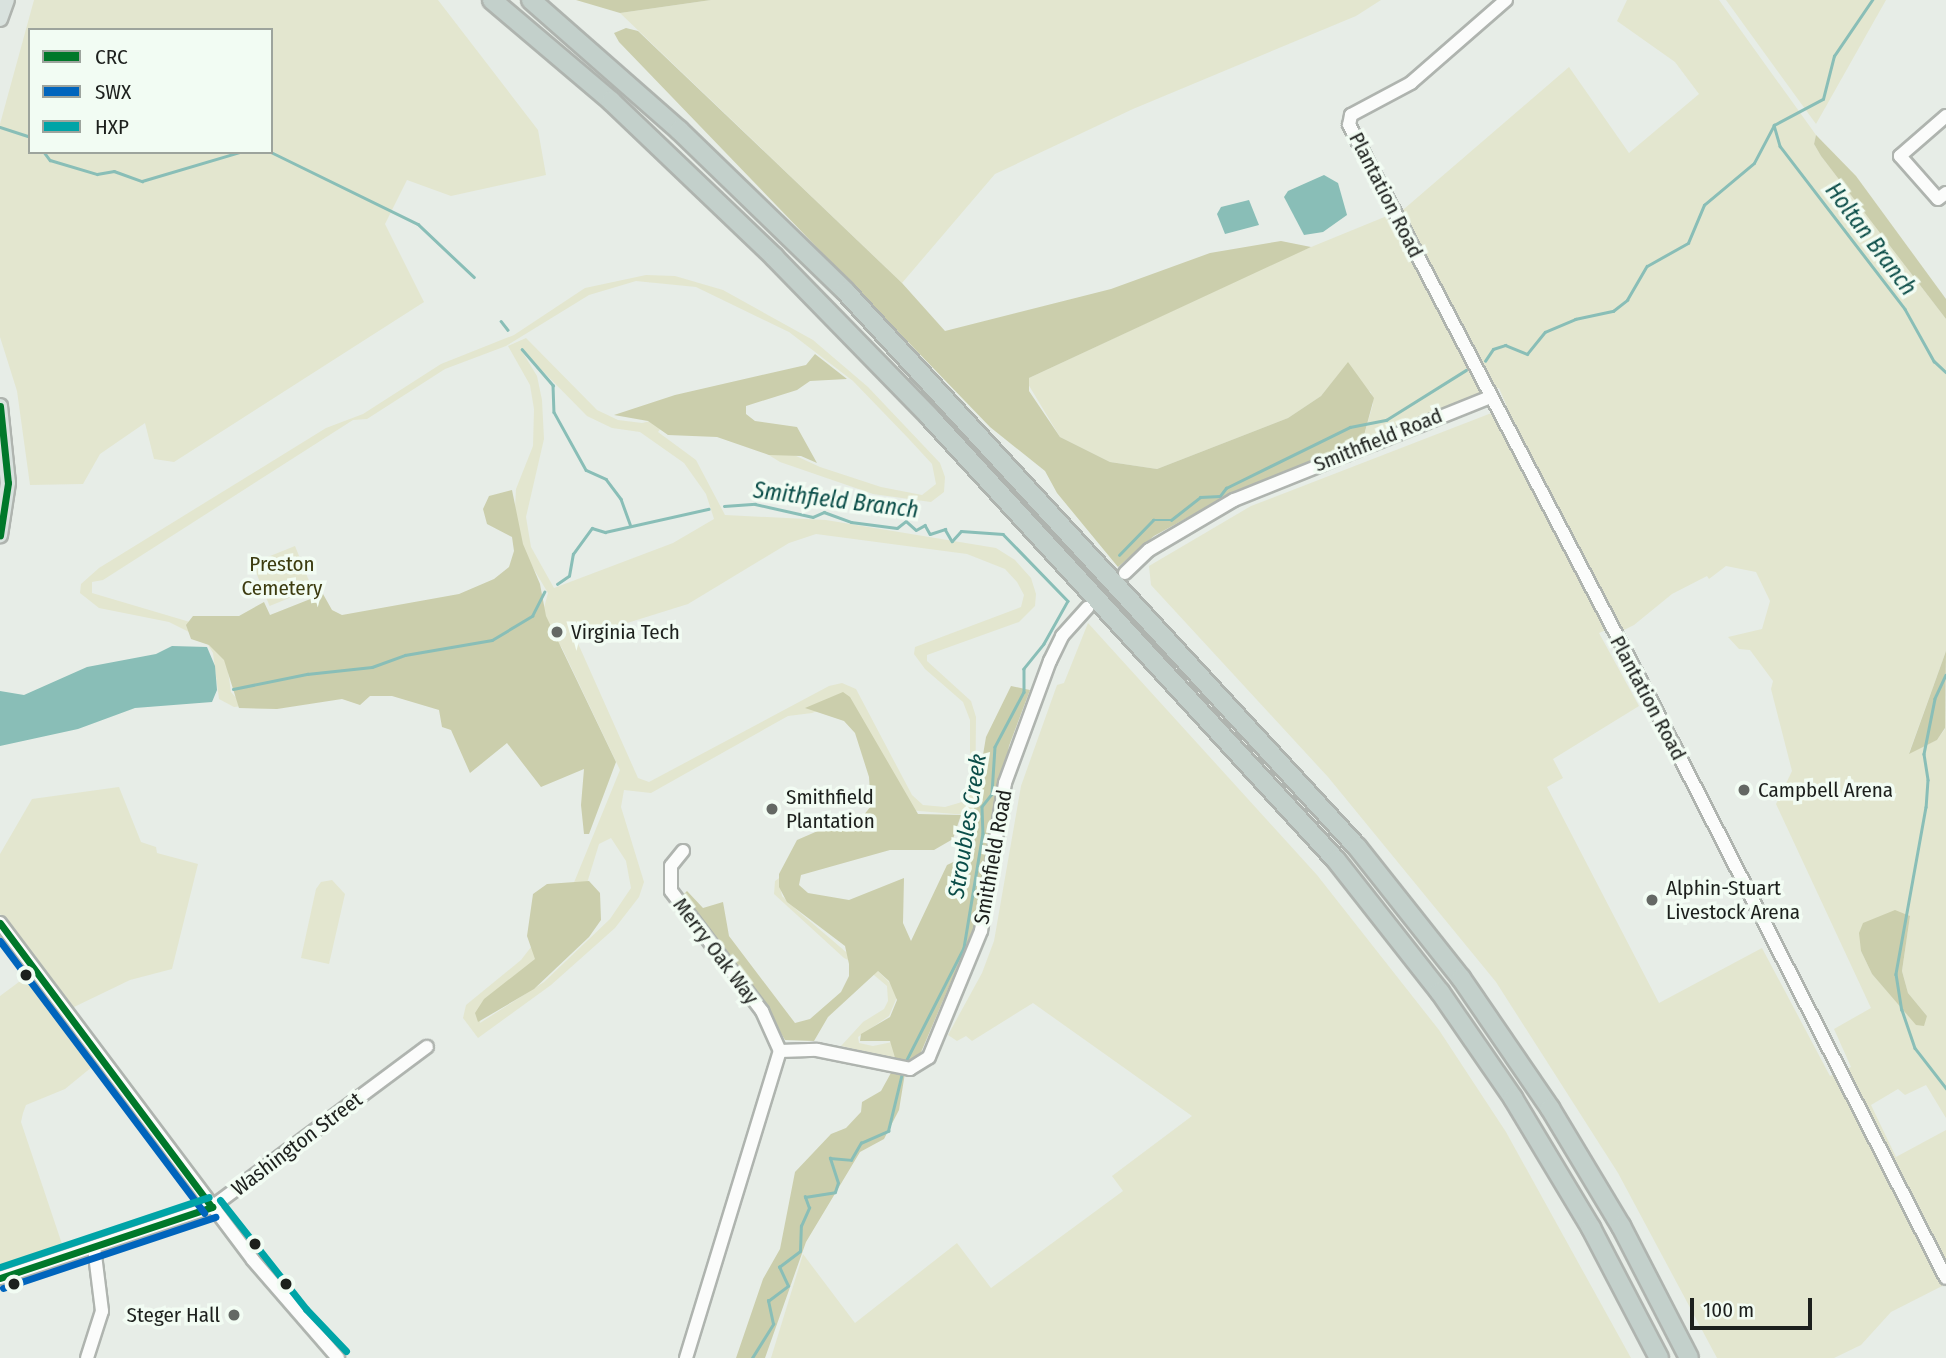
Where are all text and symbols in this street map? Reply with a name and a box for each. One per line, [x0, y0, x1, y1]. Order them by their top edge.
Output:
legend [28, 28, 273, 154]
text: CRC [95, 44, 128, 70]
text: SWX [95, 79, 131, 105]
text: HXP [95, 114, 129, 140]
street label: Plantation Road [1344, 128, 1428, 262]
water label: Holtan Branch [1820, 177, 1922, 301]
street label: Smithfield Road [1310, 403, 1446, 477]
water label: Smithfield Branch [752, 476, 920, 524]
park label: Preston Cemetery [242, 551, 322, 601]
place label: Virginia Tech [571, 619, 680, 645]
marker: Virginia Tech [549, 624, 565, 640]
street label: Plantation Road [1605, 631, 1691, 765]
water label: Stroubles Creek [942, 752, 992, 900]
place label: Campbell Arena [1758, 777, 1893, 803]
marker: Campbell Arena [1736, 782, 1752, 798]
place label: Smithfield Plantation [786, 784, 875, 834]
street label: Smithfield Road [969, 788, 1017, 926]
marker: Smithfield Plantation [764, 801, 780, 817]
place label: Alphin-Stuart Livestock Arena [1666, 875, 1800, 925]
marker: Alphin-Stuart Livestock Arena [1644, 892, 1660, 908]
street label: Merry Oak Way [668, 893, 764, 1009]
unlabelled marker [19, 968, 33, 982]
street label: Washington Street [227, 1087, 367, 1201]
unlabelled marker [248, 1237, 262, 1251]
unlabelled marker [7, 1277, 21, 1291]
unlabelled marker [279, 1277, 293, 1291]
scale bar [1694, 1284, 1816, 1328]
text: 100 m [1703, 1297, 1754, 1323]
place label: Steger Hall [127, 1302, 220, 1328]
marker: Steger Hall [226, 1307, 242, 1323]

